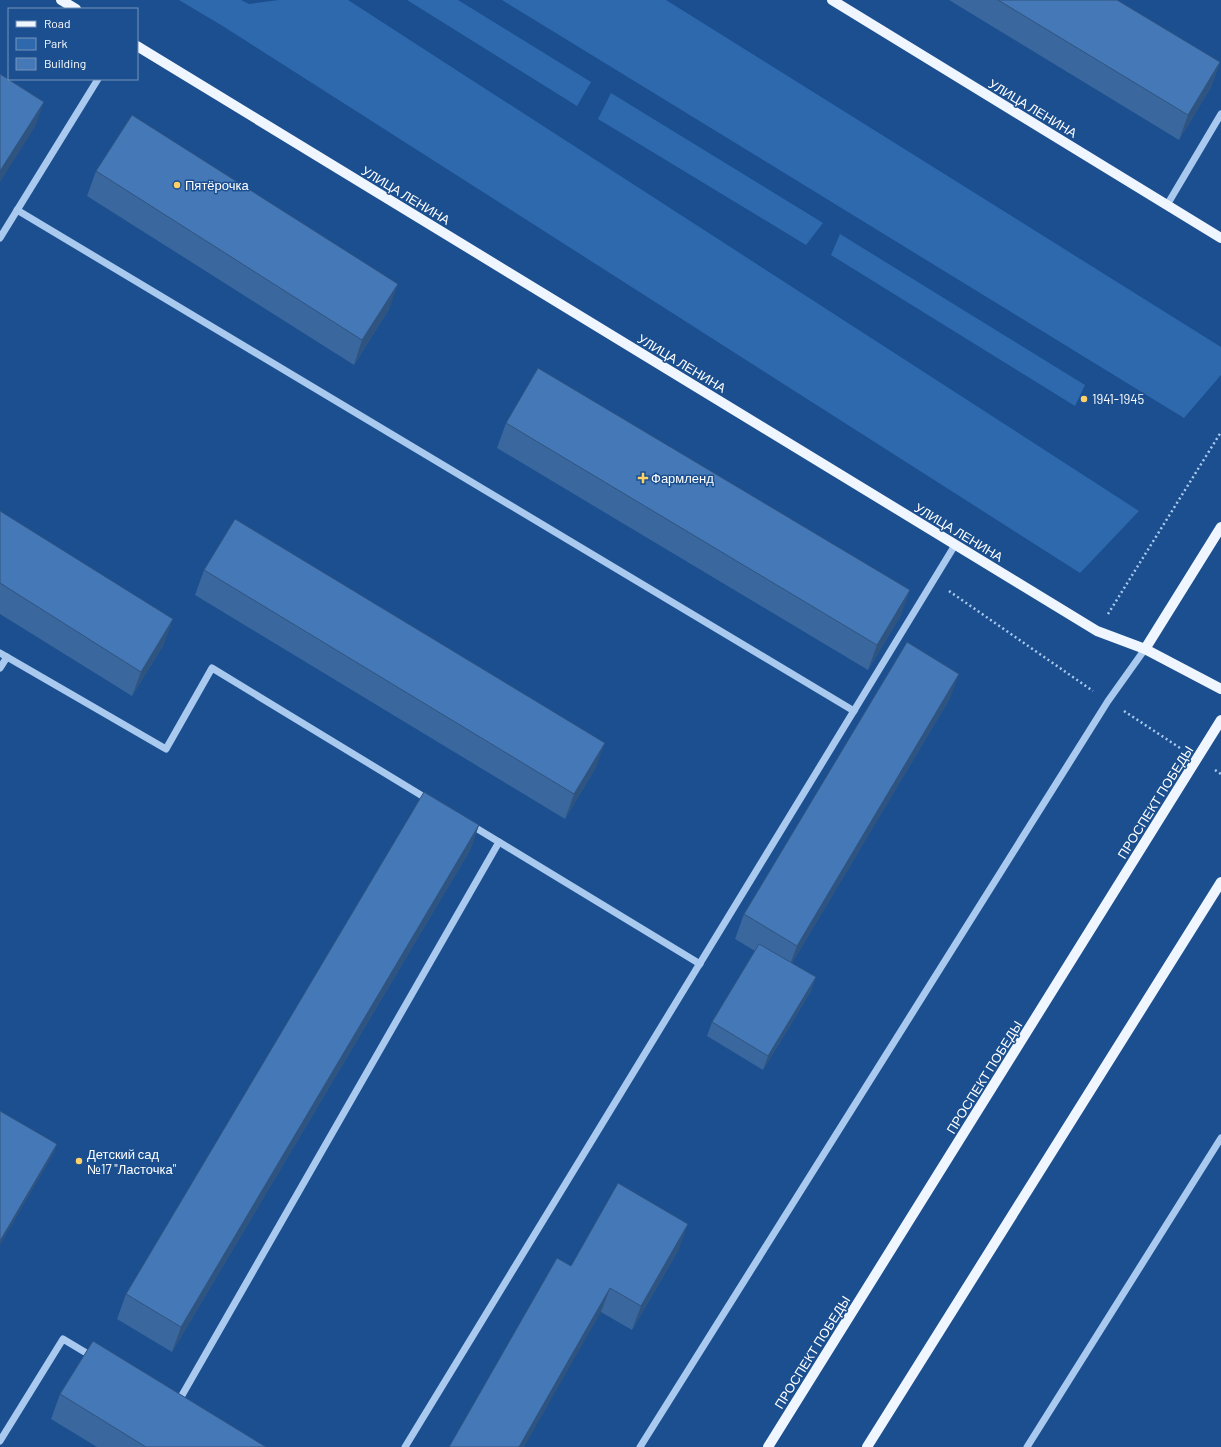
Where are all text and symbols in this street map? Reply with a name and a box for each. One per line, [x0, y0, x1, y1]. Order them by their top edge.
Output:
legend [8, 8, 138, 80]
text: Road [44, 16, 71, 30]
text: Park [44, 36, 68, 50]
text: Building [44, 56, 86, 70]
street label: УЛИЦА ЛЕНИНА [986, 75, 1081, 141]
street label: УЛИЦА ЛЕНИНА [359, 162, 454, 228]
place label: Пятёрочка [185, 177, 249, 193]
marker: Пятёрочка [172, 180, 182, 190]
street label: УЛИЦА ЛЕНИНА [635, 330, 730, 396]
place label: 1941-1945 [1092, 391, 1144, 407]
marker: 1941-1945 [1079, 394, 1089, 404]
place label: Фармленд [651, 470, 714, 486]
marker: Фармленд [638, 473, 648, 483]
street label: УЛИЦА ЛЕНИНА [912, 499, 1007, 565]
street label: ПРОСПЕКТ ПОБЕДЫ [1114, 742, 1196, 862]
street label: ПРОСПЕКТ ПОБЕДЫ [943, 1017, 1025, 1137]
place label: Детский сад №17 "Ласточка" [87, 1146, 177, 1177]
marker: Детский сад №17 "Ласточка" [74, 1156, 84, 1166]
street label: ПРОСПЕКТ ПОБЕДЫ [771, 1292, 853, 1412]

